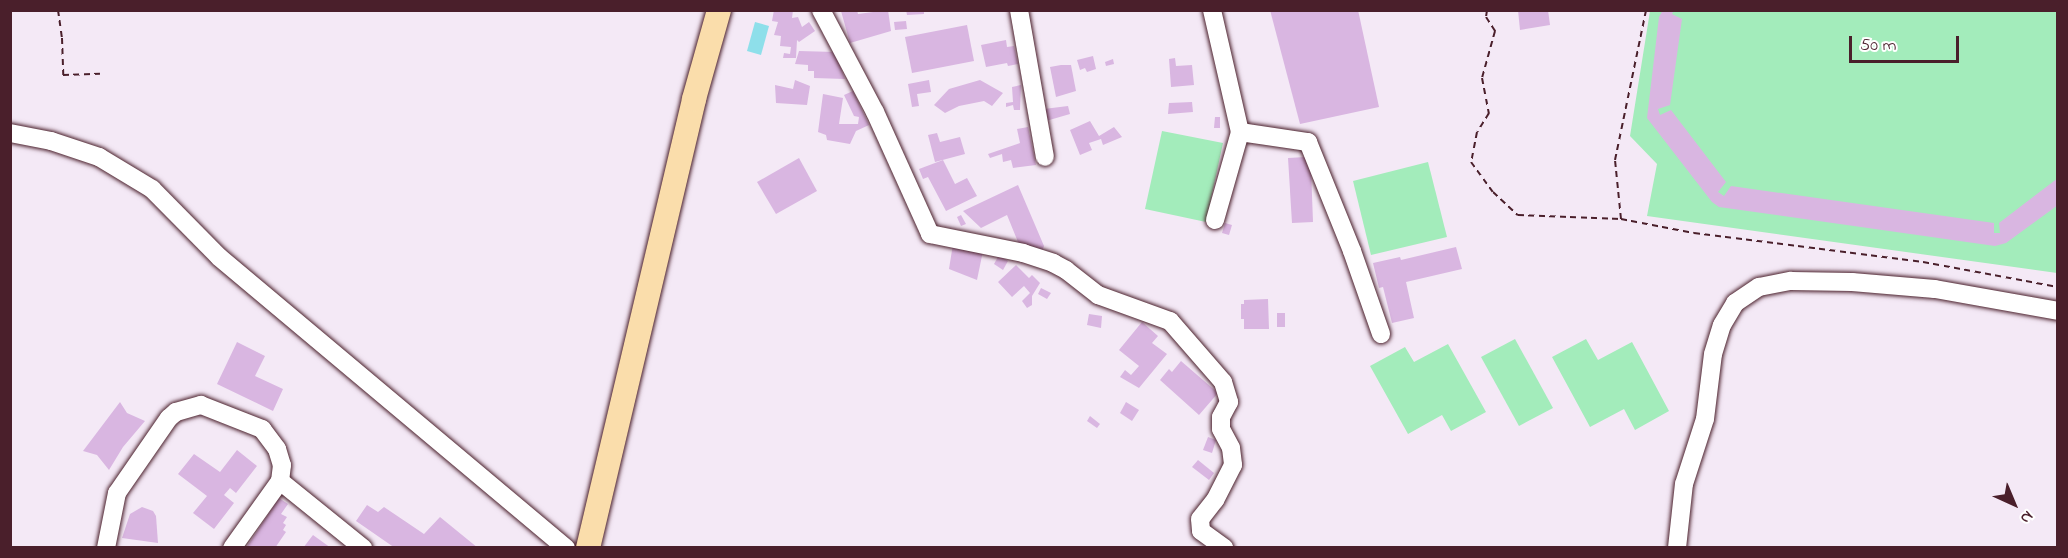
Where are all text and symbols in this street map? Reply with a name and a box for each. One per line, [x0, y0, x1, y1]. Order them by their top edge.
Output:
scale bar [1852, 24, 1962, 62]
text: 50 m [1860, 33, 1897, 59]
north arrow [1984, 474, 2044, 534]
text: N [2014, 505, 2039, 529]

